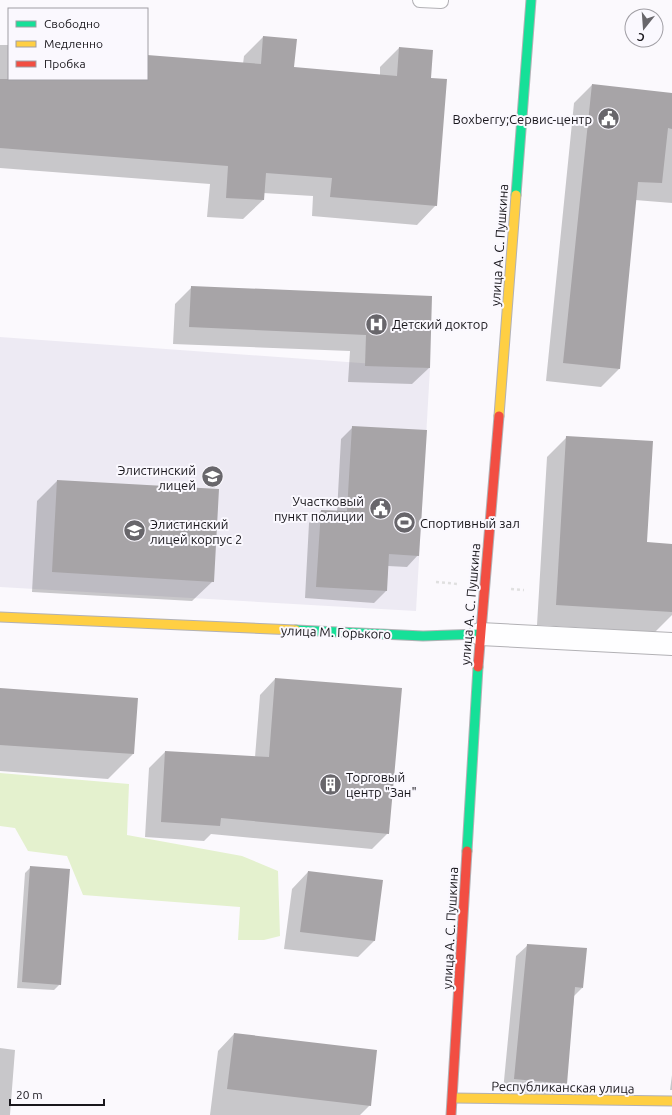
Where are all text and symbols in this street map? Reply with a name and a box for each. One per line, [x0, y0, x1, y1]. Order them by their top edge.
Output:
legend [8, 8, 148, 80]
north arrow [624, 8, 664, 48]
text: Свободно [44, 17, 100, 30]
text: С [636, 31, 646, 44]
text: Медленно [44, 37, 103, 50]
text: Пробка [44, 57, 86, 70]
public building icon: Boxberry;Сервис-центр [595, 106, 621, 132]
place label: Boxberry;Сервис-центр [452, 112, 592, 126]
street label: улица А. С. Пушкина [488, 183, 510, 307]
hospital icon: Детский доктор [364, 311, 390, 337]
place label: Детский доктор [392, 317, 488, 331]
place label: Элистинский лицей [117, 463, 196, 492]
school or university icon: Элистинский лицей [199, 464, 225, 490]
place label: Участковый пункт полиции [274, 494, 364, 523]
public building icon: Участковый пункт полиции [367, 495, 393, 521]
sports icon: Спортивный зал [391, 510, 417, 536]
place label: Спортивный зал [420, 516, 520, 530]
place label: Элистинский лицей корпус 2 [150, 517, 242, 546]
school or university icon: Элистинский лицей корпус 2 [122, 518, 148, 544]
street label: улица А. С. Пушкина [458, 542, 482, 666]
street label: улица М. Горького [281, 623, 391, 641]
place label: Торговый центр "Зан" [346, 770, 417, 799]
building icon: Торговый центр "Зан" [318, 771, 344, 797]
street label: улица А. С. Пушкина [440, 867, 460, 989]
street label: Республиканская улица [491, 1079, 635, 1095]
scale bar [10, 1081, 104, 1107]
text: 20 m [16, 1088, 43, 1101]

